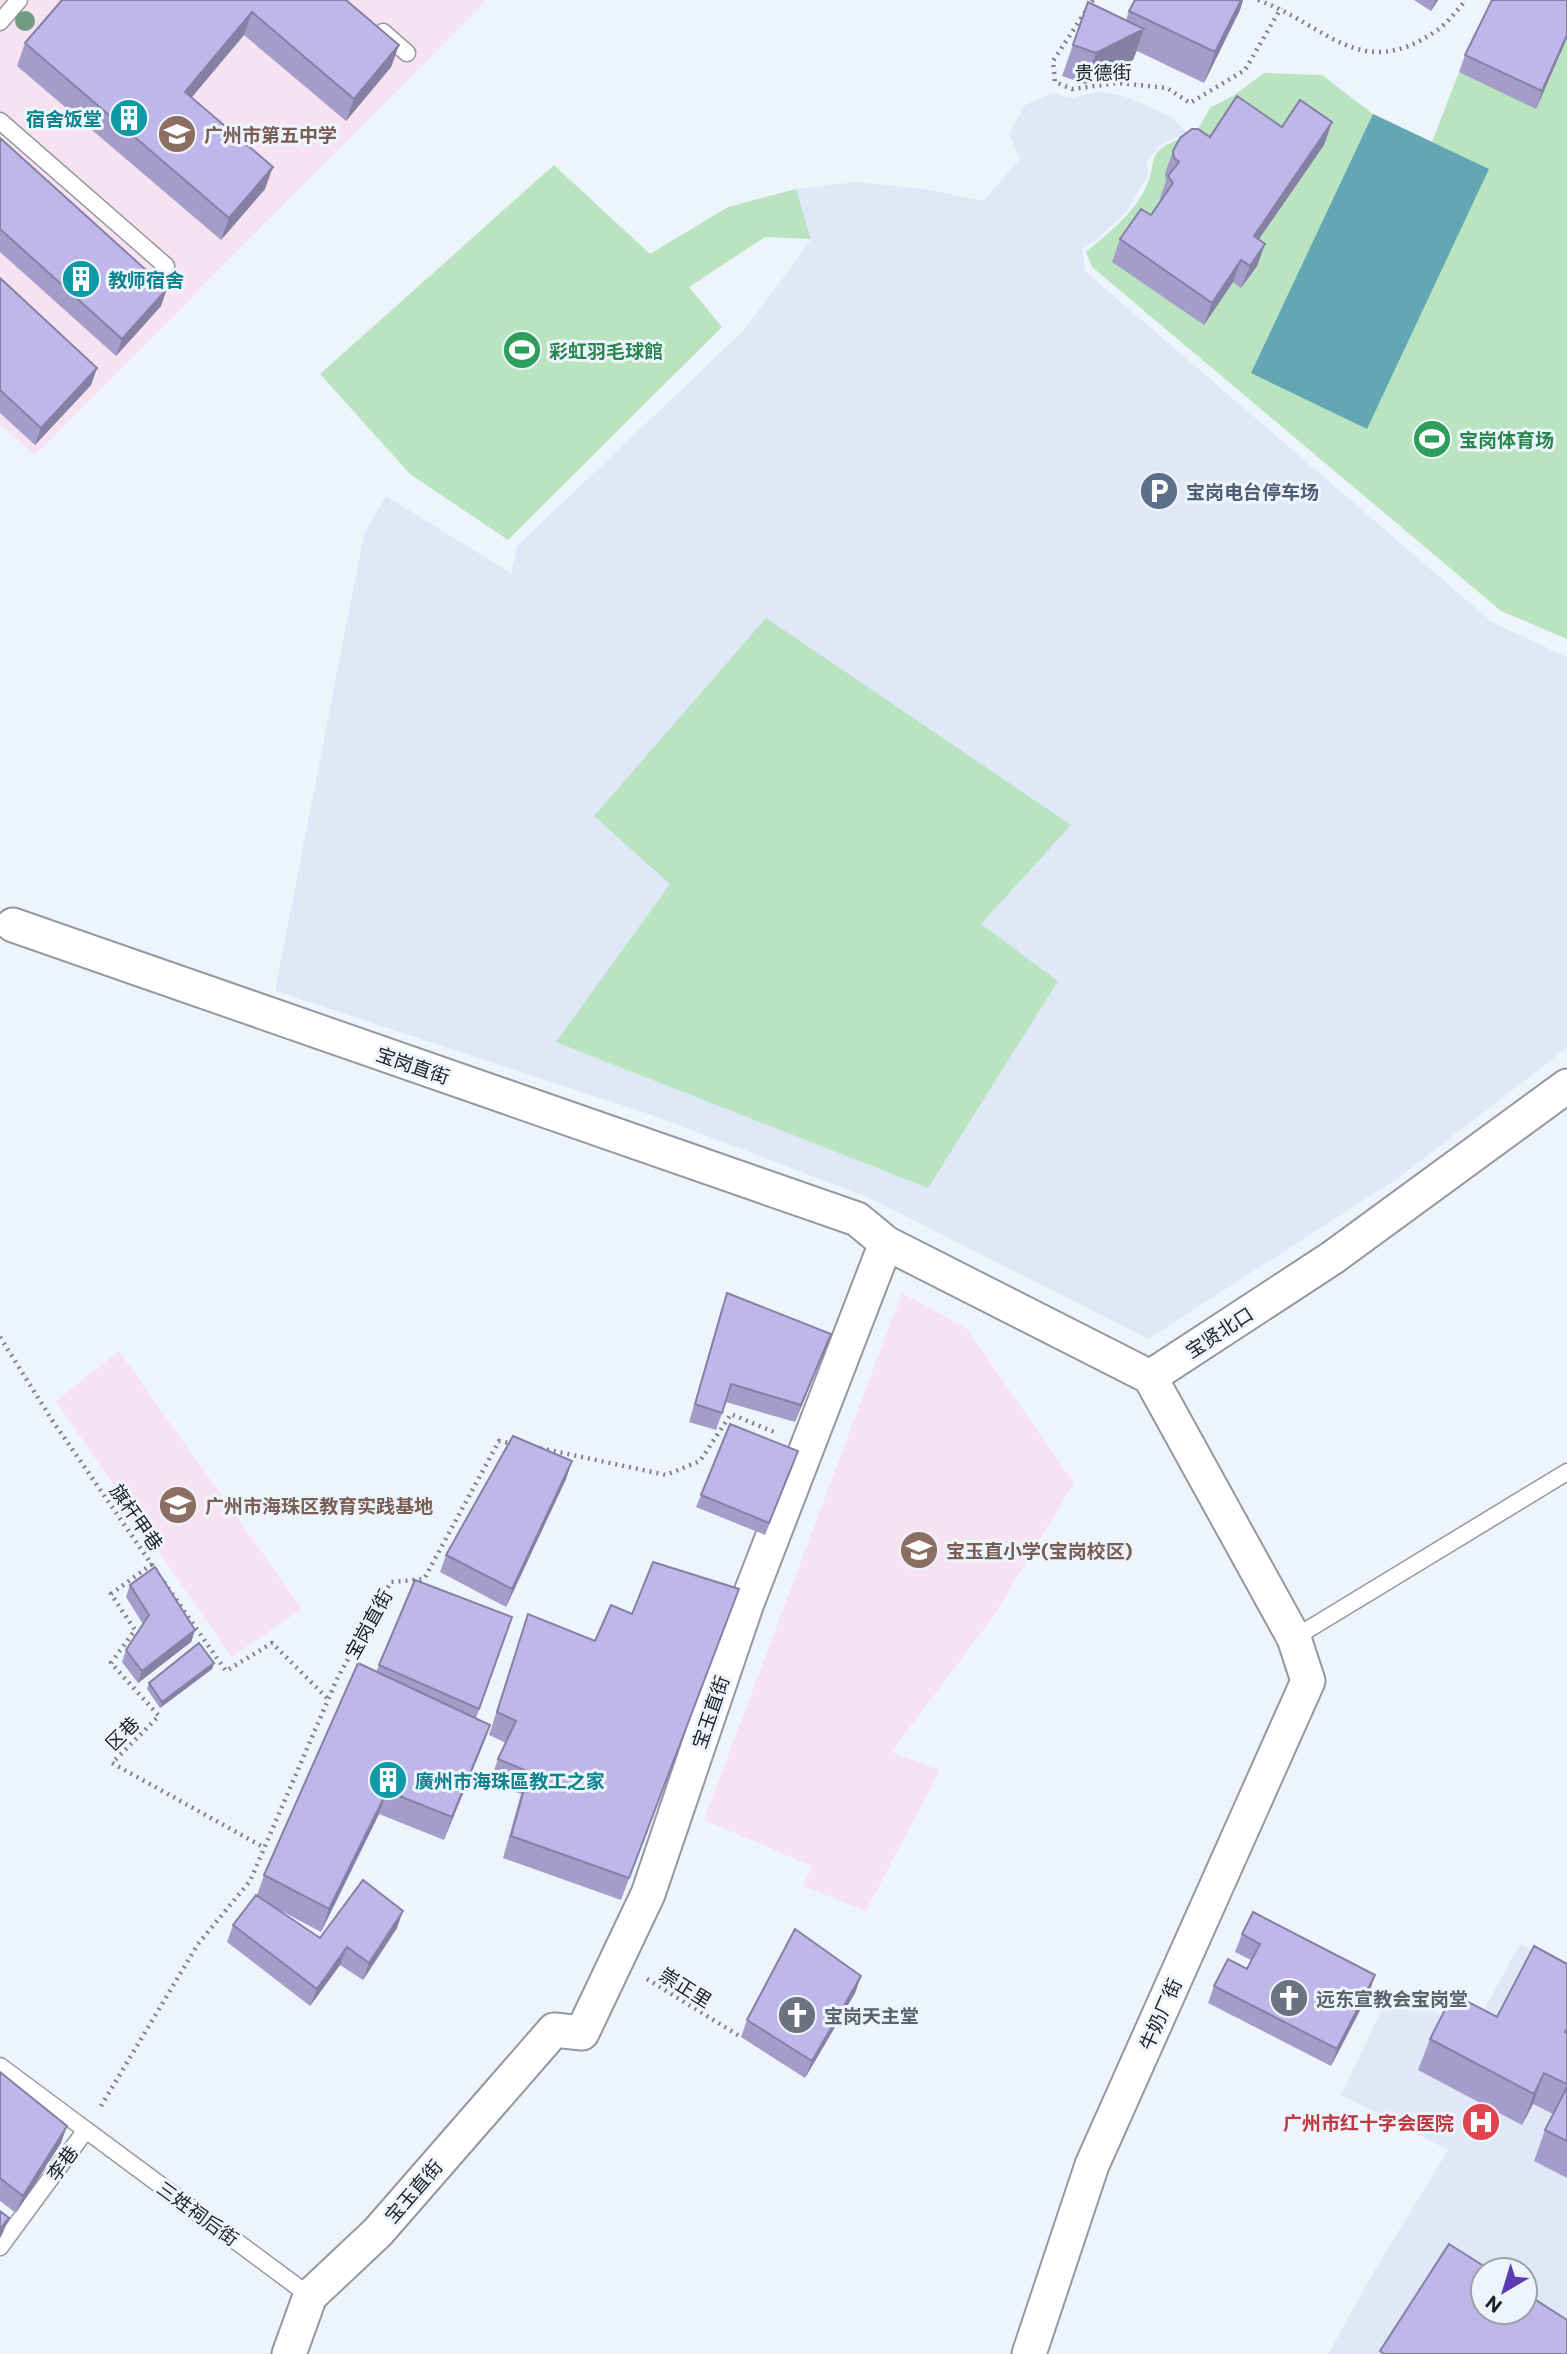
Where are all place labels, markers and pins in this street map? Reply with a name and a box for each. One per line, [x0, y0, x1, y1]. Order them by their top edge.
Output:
building icon: 宿舍饭堂 [108, 97, 150, 139]
place label: 宿舍饭堂 [26, 107, 102, 130]
school or university icon: 广州市第五中学 [156, 113, 198, 155]
place label: 广州市第五中学 [204, 123, 337, 146]
building icon: 教师宿舍 [60, 258, 102, 300]
place label: 教师宿舍 [108, 268, 184, 291]
sports icon: 彩虹羽毛球館 [501, 329, 543, 371]
place label: 彩虹羽毛球館 [549, 339, 663, 362]
sports icon: 宝岗体育场 [1411, 418, 1453, 460]
place label: 宝岗体育场 [1459, 428, 1554, 451]
parking icon: 宝岗电台停车场 [1138, 470, 1180, 512]
place label: 宝岗电台停车场 [1186, 480, 1319, 503]
school or university icon: 广州市海珠区教育实践基地 [157, 1484, 199, 1526]
place label: 广州市海珠区教育实践基地 [205, 1494, 433, 1517]
school or university icon: 宝玉直小学(宝岗校区) [898, 1529, 940, 1571]
place label: 宝玉直小学(宝岗校区) [946, 1539, 1133, 1562]
building icon: 廣州市海珠區教工之家 [367, 1759, 409, 1801]
place label: 廣州市海珠區教工之家 [415, 1769, 605, 1792]
church icon: 远东宣教会宝岗堂 [1268, 1977, 1310, 2019]
place label: 远东宣教会宝岗堂 [1316, 1987, 1468, 2010]
church icon: 宝岗天主堂 [776, 1994, 818, 2036]
place label: 宝岗天主堂 [824, 2004, 919, 2027]
hospital icon: 广州市红十字会医院 [1460, 2101, 1502, 2143]
place label: 广州市红十字会医院 [1283, 2111, 1454, 2134]

